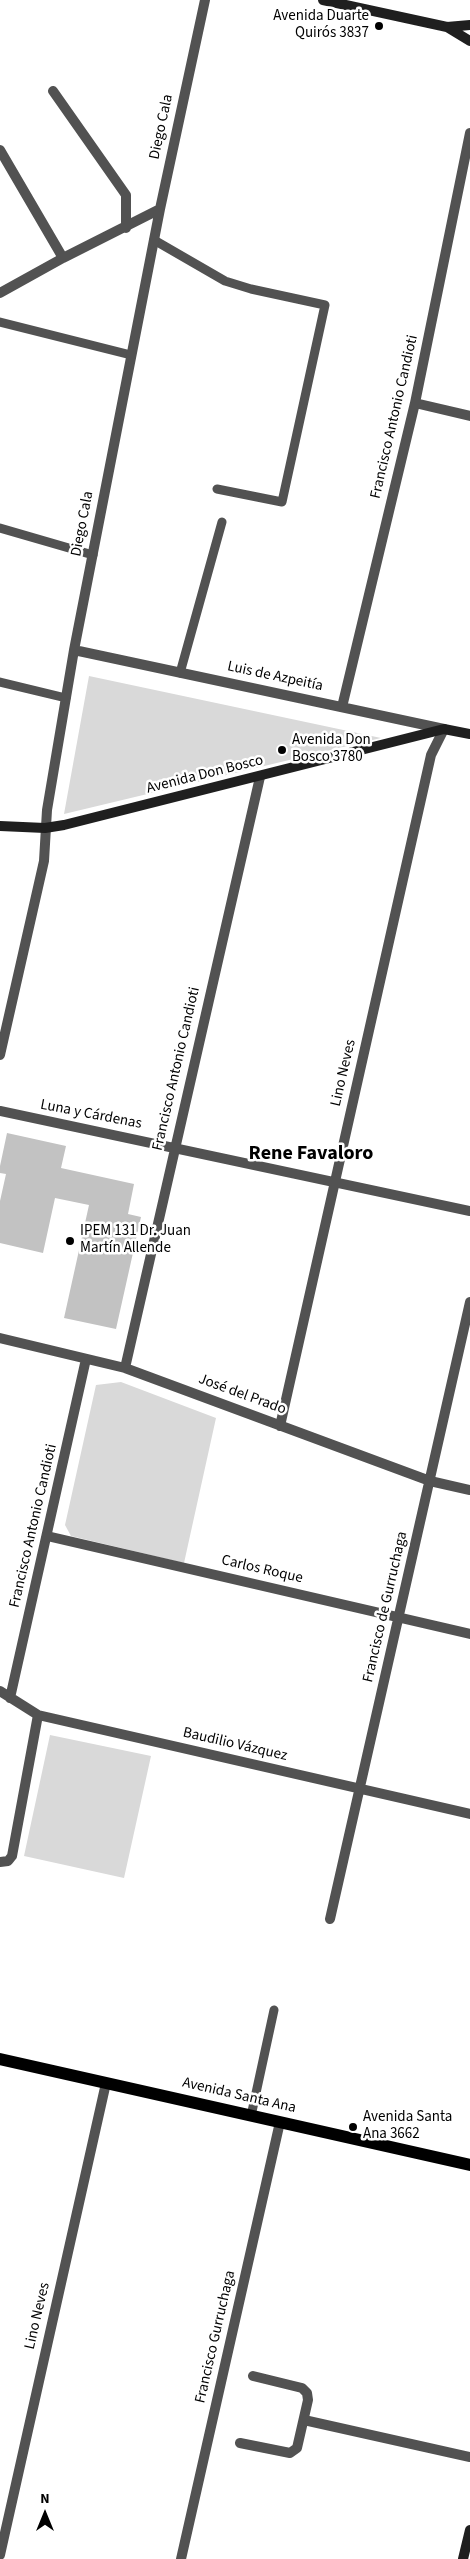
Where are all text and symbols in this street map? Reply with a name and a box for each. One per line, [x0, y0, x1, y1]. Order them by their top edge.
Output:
place label: Avenida Duarte Quirós 3837 [273, 8, 369, 43]
marker: Avenida Duarte Quirós 3837 [373, 20, 385, 32]
street label: Diego Cala [146, 93, 178, 161]
street label: Francisco Antonio Candioti [367, 333, 423, 501]
street label: Diego Cala [68, 490, 98, 558]
street label: Luis de Azpeitía [226, 658, 324, 696]
place label: Avenida Don Bosco 3780 [292, 732, 371, 767]
marker: Avenida Don Bosco 3780 [276, 744, 288, 756]
street label: Avenida Don Bosco [145, 752, 265, 798]
street label: Francisco Antonio Candioti [149, 985, 205, 1153]
street label: Lino Neves [328, 1038, 360, 1108]
street label: Luna y Cárdenas [39, 1096, 143, 1134]
district label: Rene Favaloro [249, 1143, 373, 1167]
place label: IPEM 131 Dr. Juan Martín Allende [80, 1223, 191, 1258]
marker: IPEM 131 Dr. Juan Martín Allende [64, 1235, 76, 1247]
street label: José del Prado [196, 1371, 288, 1419]
street label: Francisco Antonio Candioti [6, 1442, 62, 1610]
street label: Francisco de Gurruchaga [360, 1530, 412, 1684]
street label: Carlos Roque [220, 1552, 304, 1588]
street label: Baudilio Vázquez [181, 1724, 289, 1766]
street label: Avenida Santa Ana [180, 2074, 298, 2118]
place label: Avenida Santa Ana 3662 [363, 2109, 452, 2144]
marker: Avenida Santa Ana 3662 [347, 2121, 359, 2133]
street label: Francisco Gurruchaga [192, 2269, 240, 2405]
street label: Lino Neves [22, 2281, 54, 2351]
north arrow [20, 2489, 70, 2539]
text: N [40, 2489, 50, 2509]

